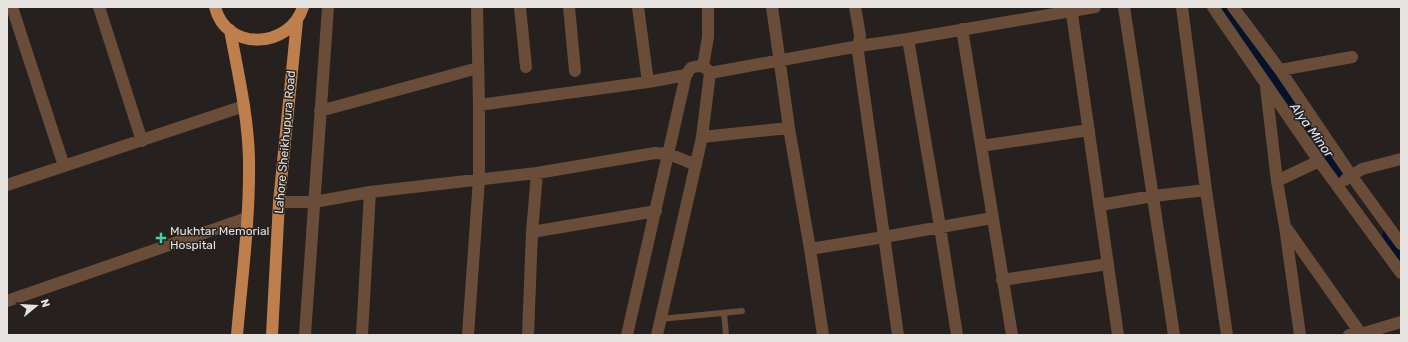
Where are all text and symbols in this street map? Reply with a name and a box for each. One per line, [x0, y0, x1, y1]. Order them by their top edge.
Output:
street label: Lahore Sheikhupura Road [272, 70, 298, 214]
water label: Alya Minor [1287, 99, 1337, 161]
place label: Mukhtar Memorial Hospital [170, 224, 270, 252]
marker: Mukhtar Memorial Hospital [155, 232, 167, 244]
north arrow [16, 286, 56, 326]
text: N [38, 297, 52, 309]

